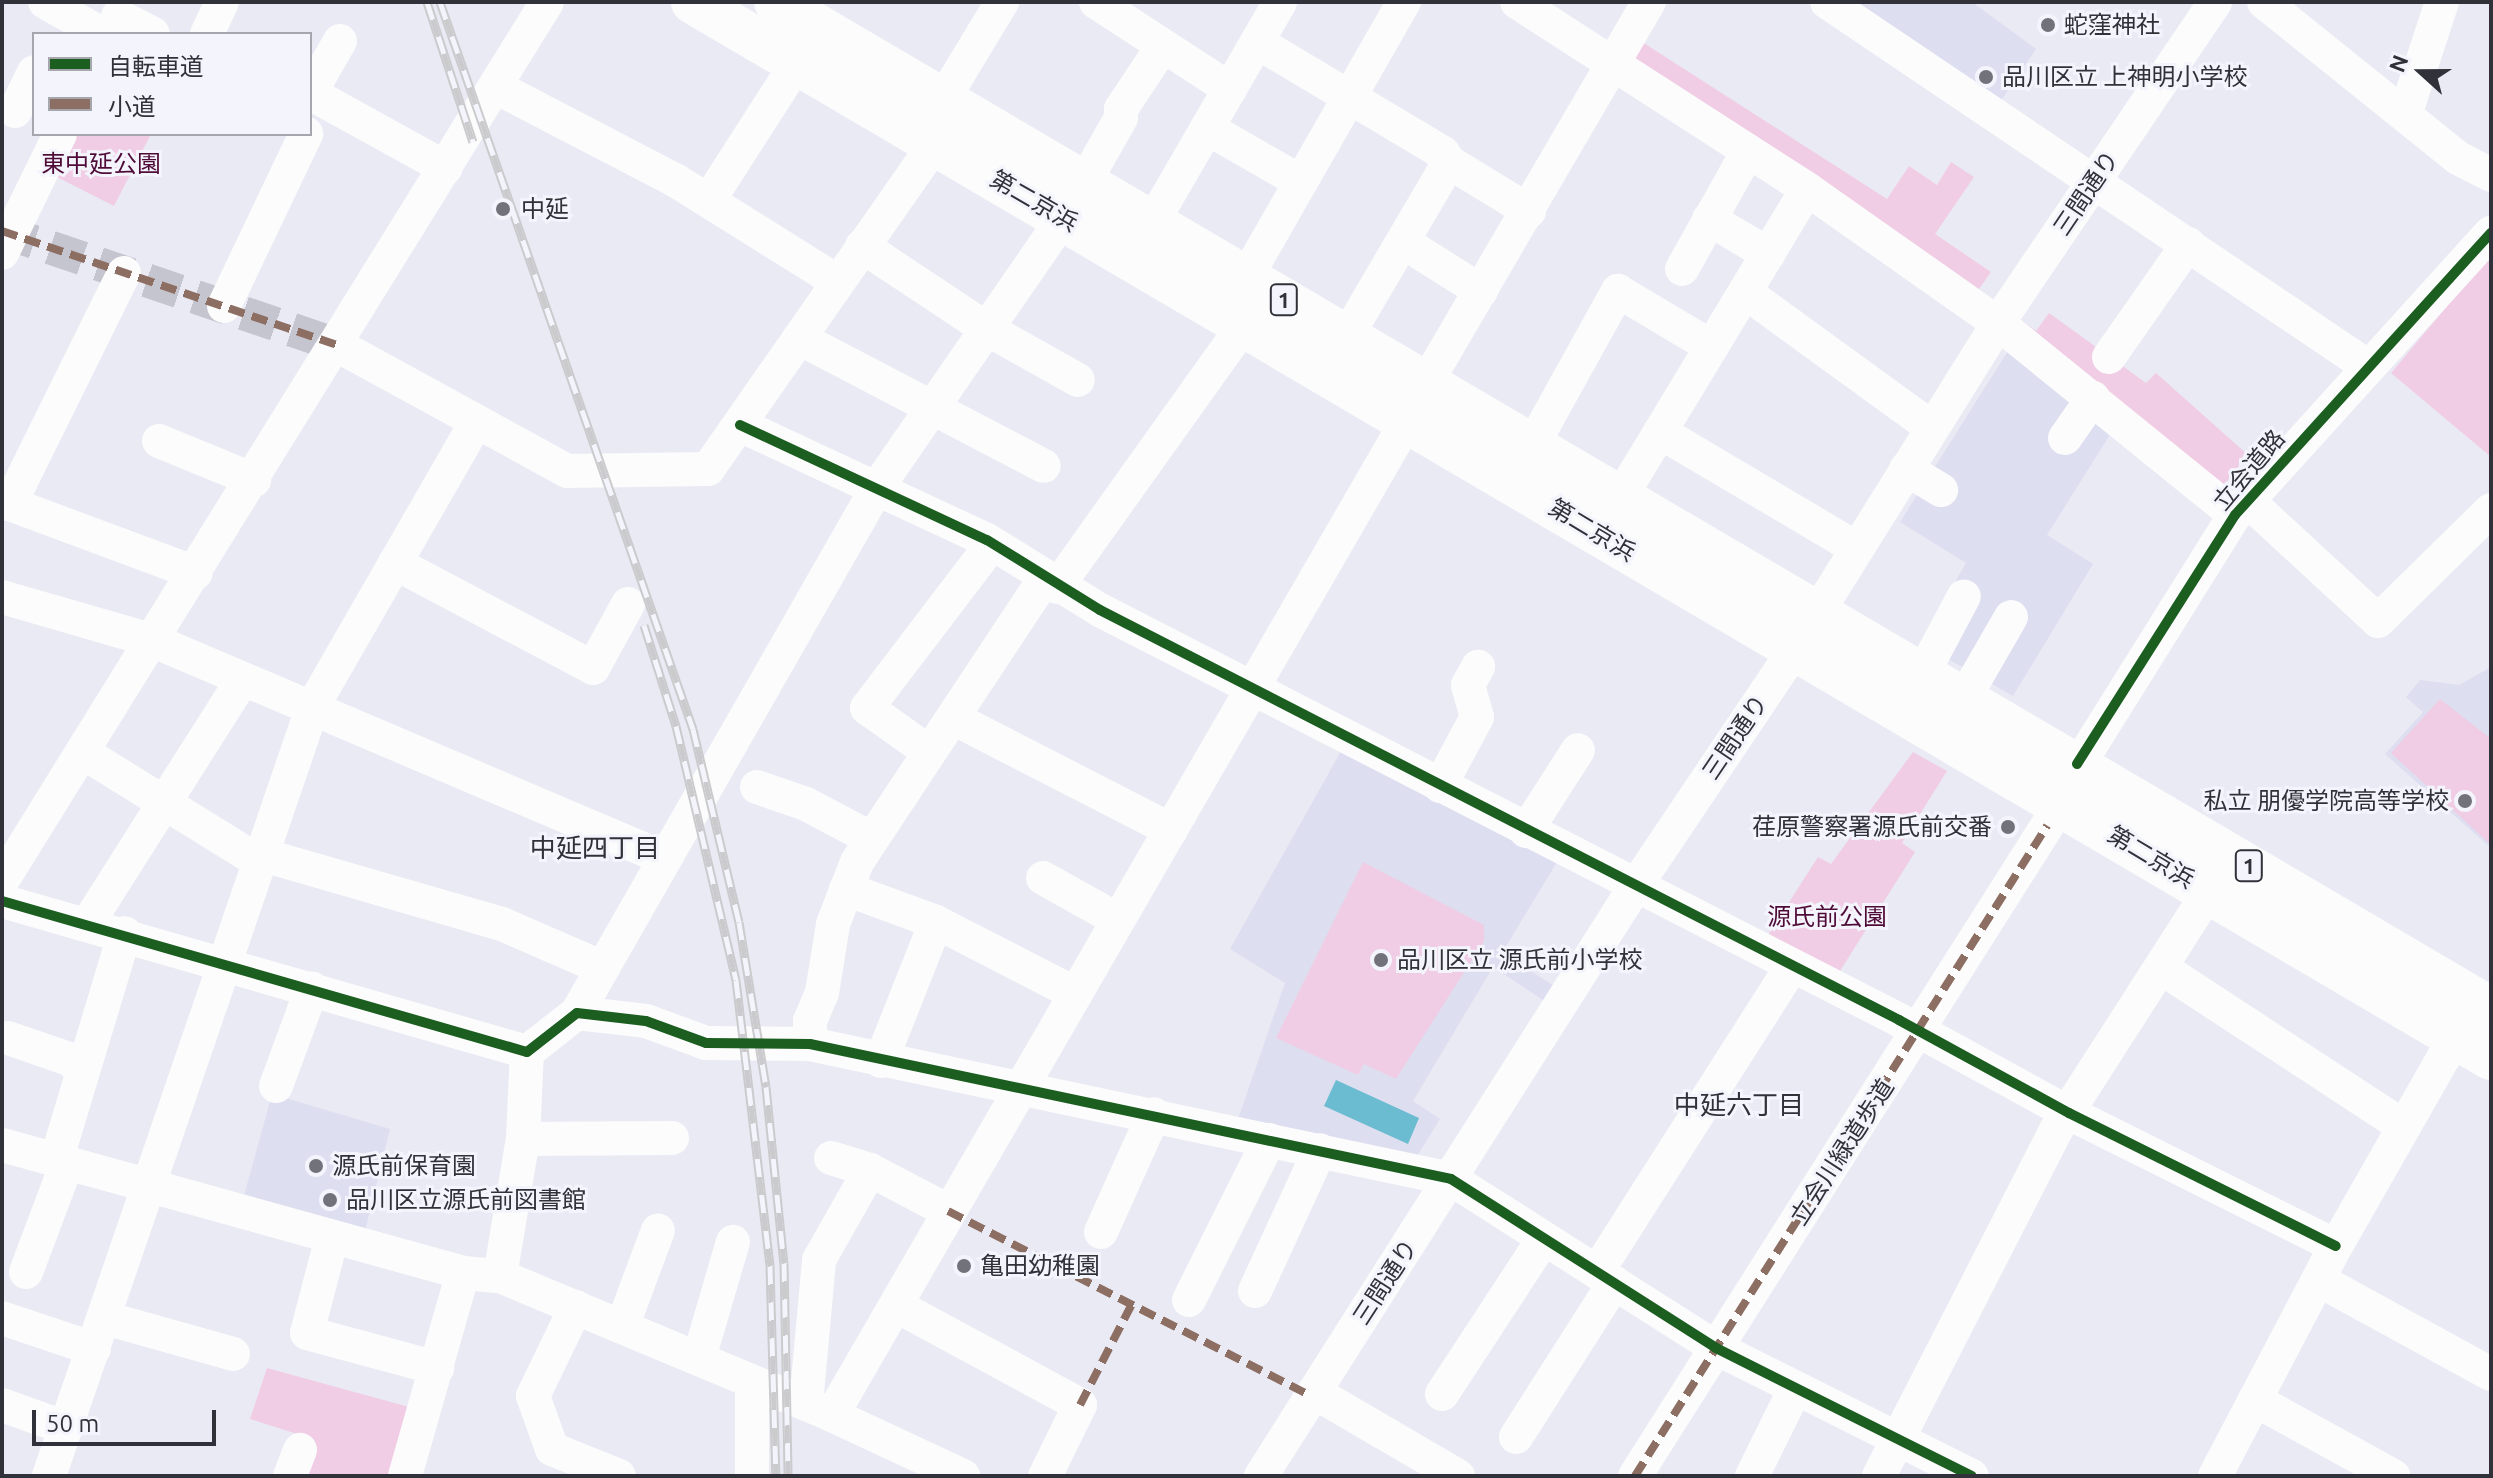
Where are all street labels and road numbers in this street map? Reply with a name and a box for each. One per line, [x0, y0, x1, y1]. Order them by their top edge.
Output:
street label: 三間通り [2047, 145, 2125, 241]
street label: 第二京浜 [985, 165, 1083, 237]
road number: 1 [1268, 282, 1300, 318]
street label: 立会道路 [2207, 424, 2291, 516]
street label: 第二京浜 [1543, 493, 1641, 567]
street label: 三間通り [1696, 689, 1774, 785]
street label: 第二京浜 [2102, 820, 2200, 894]
road number: 1 [2233, 848, 2265, 884]
street label: 立会川緑道歩道 [1784, 1074, 1900, 1230]
street label: 三間通り [1347, 1234, 1423, 1330]

